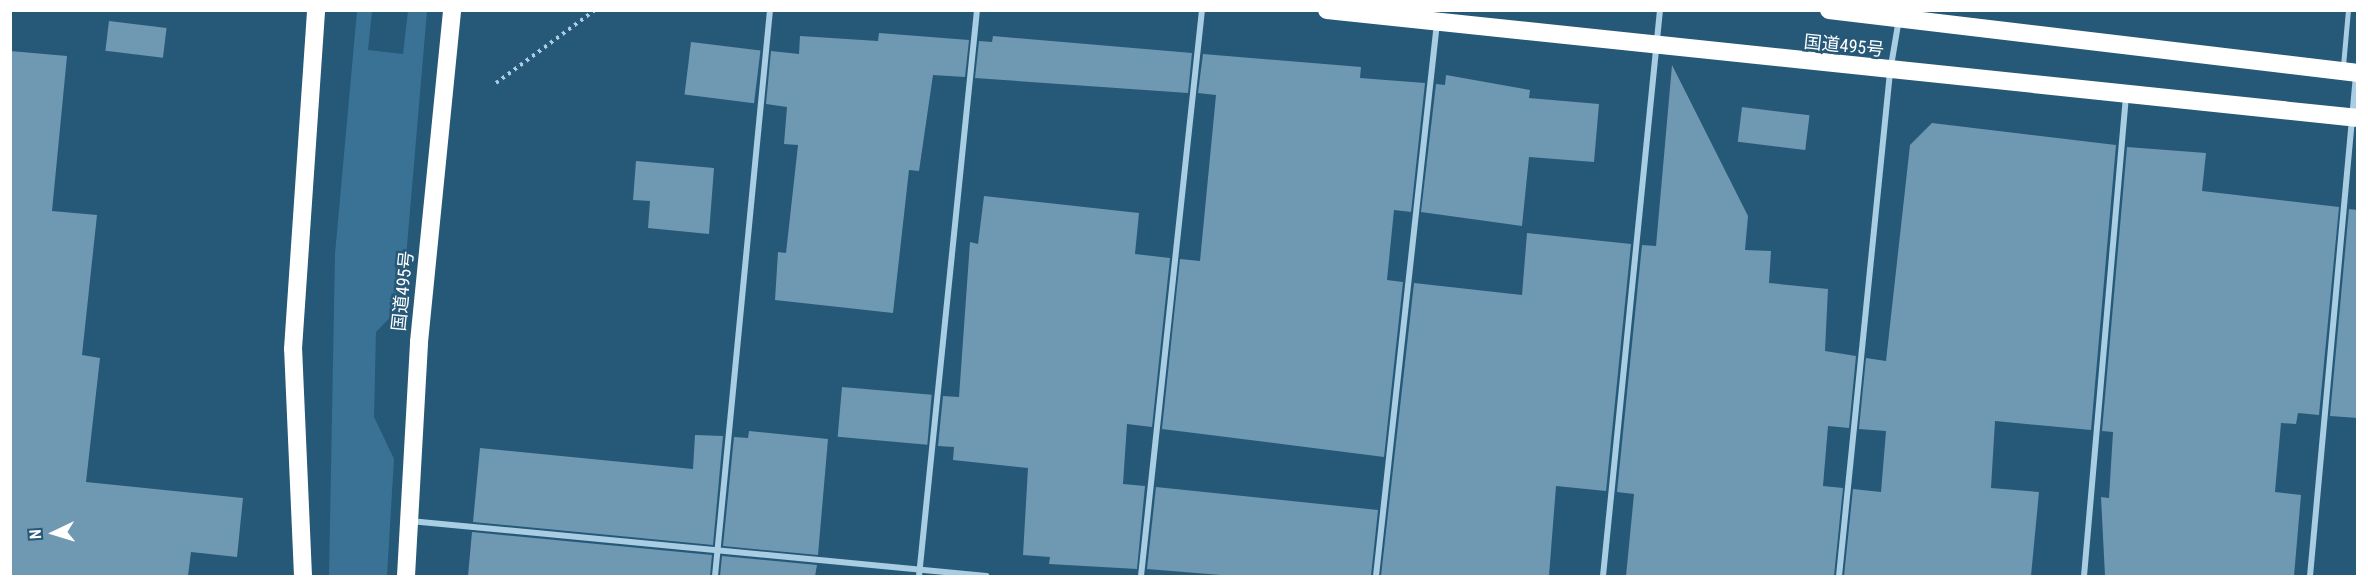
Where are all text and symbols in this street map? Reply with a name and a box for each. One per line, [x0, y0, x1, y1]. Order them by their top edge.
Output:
street label: 国道495号 [1803, 31, 1885, 61]
street label: 国道495号 [388, 250, 418, 332]
north arrow [24, 503, 84, 563]
text: N [26, 529, 45, 540]

